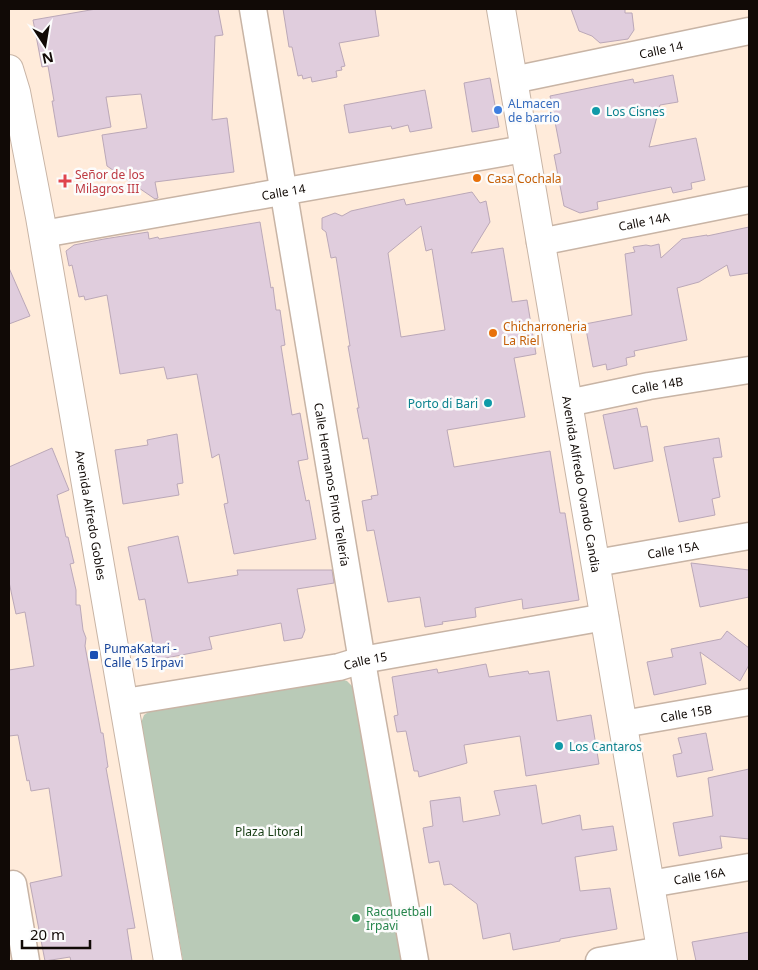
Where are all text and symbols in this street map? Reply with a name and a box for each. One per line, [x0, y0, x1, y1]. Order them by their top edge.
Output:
north arrow [20, 20, 70, 70]
street label: Calle 14 [637, 36, 684, 62]
text: N [40, 48, 55, 69]
place label: ALmacen de barrio [508, 95, 560, 126]
place label: Los Cisnes [606, 103, 665, 120]
marker: ALmacen de barrio [492, 104, 504, 116]
marker: Los Cisnes [590, 105, 602, 117]
place label: Señor de los Milagros III [75, 166, 145, 197]
place label: Casa Cochala [487, 170, 562, 187]
marker: Casa Cochala [471, 172, 483, 184]
marker: Señor de los Milagros III [59, 175, 71, 187]
street label: Calle 14 [260, 179, 307, 204]
street label: Calle 14A [617, 208, 671, 235]
place label: Chicharroneria La Riel [503, 318, 587, 349]
marker: Chicharroneria La Riel [487, 327, 499, 339]
street label: Calle 14B [630, 372, 684, 398]
place label: Porto di Bari [408, 395, 478, 412]
street label: Avenida Alfredo Ovando Candia [558, 395, 605, 574]
marker: Porto di Bari [482, 397, 494, 409]
street label: Calle Hermanos Pinto Tellería [310, 401, 355, 567]
street label: Avenida Alfredo Gobles [72, 449, 111, 582]
street label: Calle 15A [646, 537, 700, 562]
place label: PumaKatari - Calle 15 Irpavi [104, 640, 184, 671]
street label: Calle 15 [341, 647, 388, 674]
marker: PumaKatari - Calle 15 Irpavi [88, 649, 100, 661]
street label: Calle 15B [659, 700, 713, 726]
place label: Los Cantaros [569, 738, 642, 755]
marker: Los Cantaros [553, 740, 565, 752]
park label: Plaza Litoral [235, 823, 303, 840]
street label: Calle 16A [672, 863, 727, 888]
place label: Racquetball Irpavi [366, 903, 432, 934]
marker: Racquetball Irpavi [350, 912, 362, 924]
scale bar [22, 918, 90, 950]
text: 20 m [30, 924, 65, 944]

